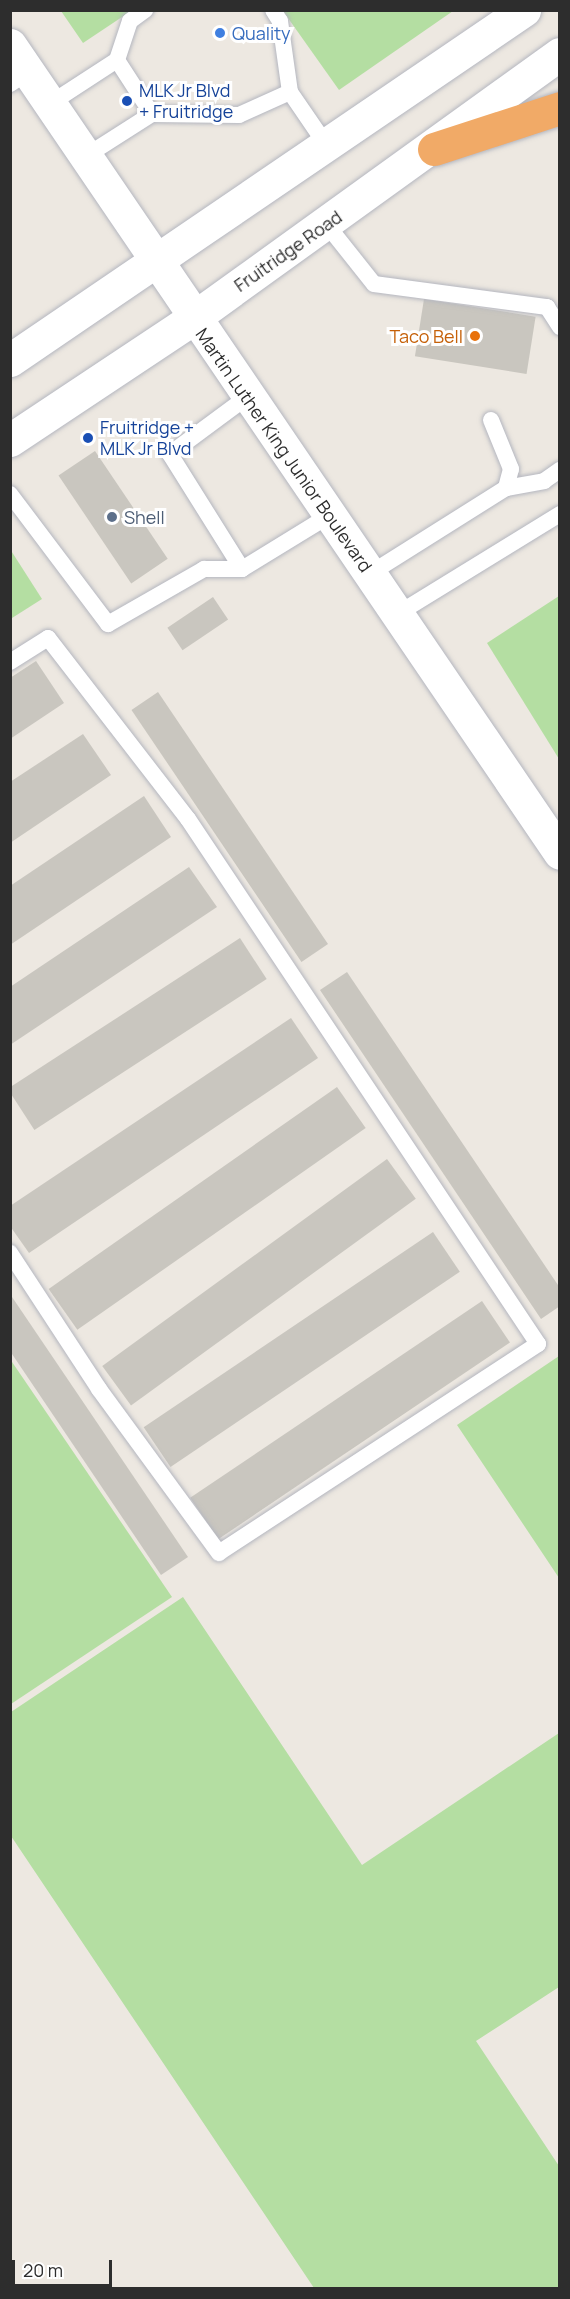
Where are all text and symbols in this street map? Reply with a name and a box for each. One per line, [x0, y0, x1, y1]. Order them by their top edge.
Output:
place label: Quality [232, 22, 291, 44]
marker: Quality [213, 26, 227, 40]
place label: MLK Jr Blvd + Fruitridge [139, 80, 233, 122]
marker: MLK Jr Blvd + Fruitridge [120, 94, 134, 108]
street label: Fruitridge Road [230, 206, 346, 296]
street label: Martin Luther King Junior Boulevard [191, 324, 377, 576]
place label: Taco Bell [390, 325, 463, 347]
marker: Taco Bell [468, 329, 482, 343]
place label: Fruitridge + MLK Jr Blvd [100, 417, 194, 460]
marker: Fruitridge + MLK Jr Blvd [81, 431, 95, 445]
place label: Shell [124, 506, 165, 528]
marker: Shell [105, 510, 119, 524]
scale bar [15, 2248, 116, 2286]
text: 20 m [23, 2258, 63, 2282]

